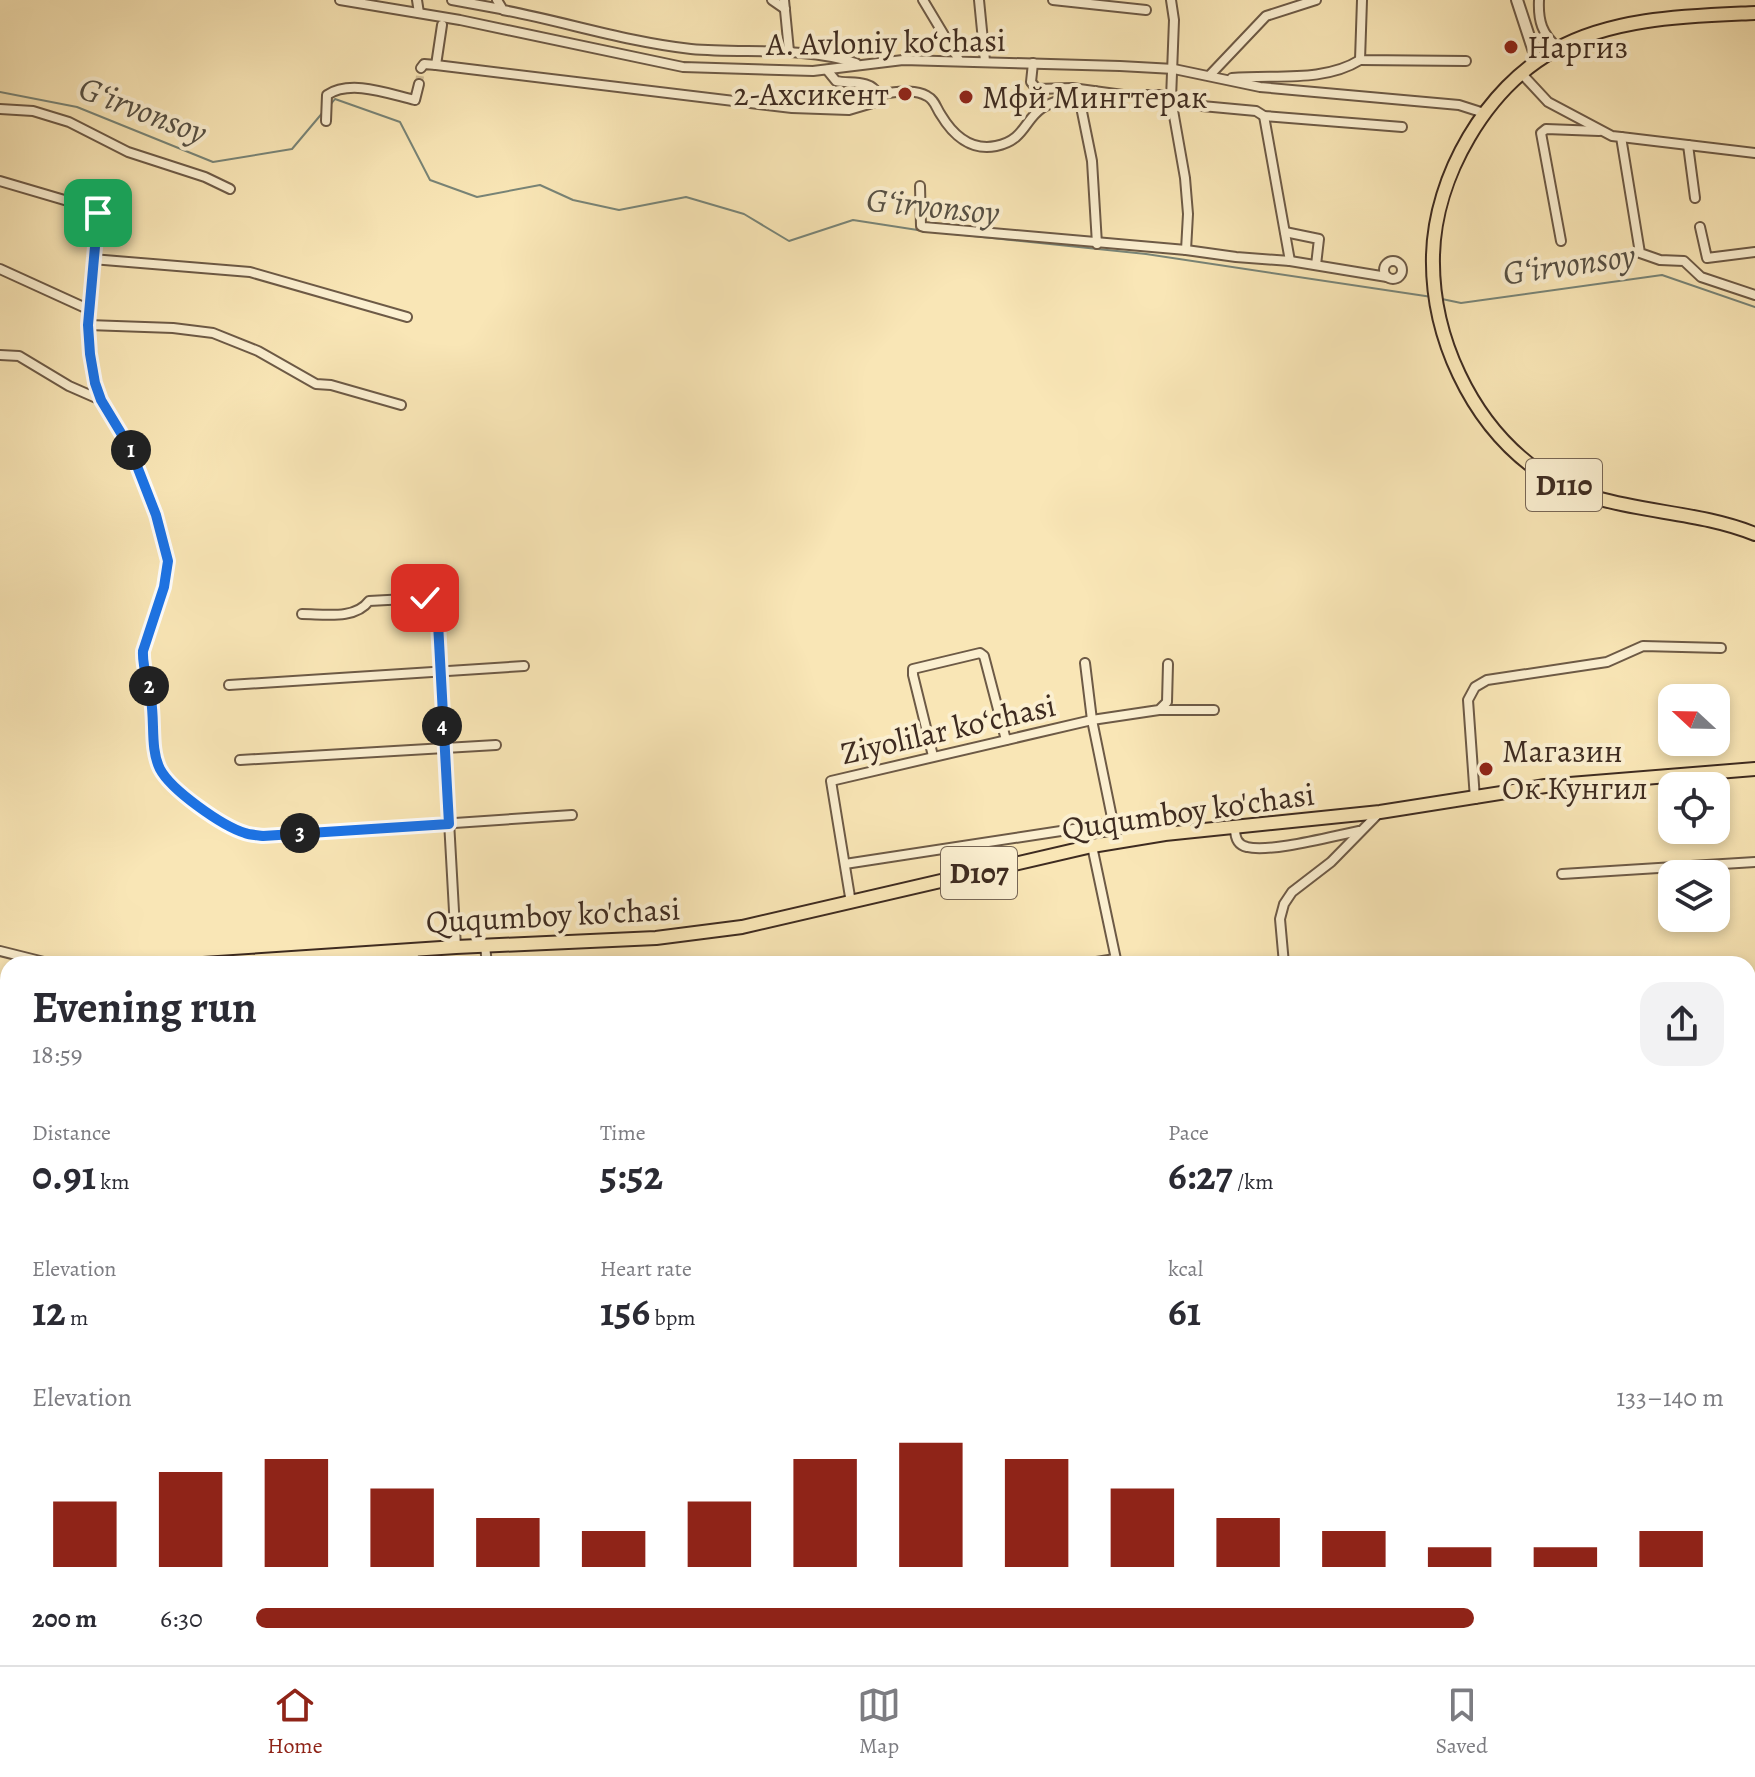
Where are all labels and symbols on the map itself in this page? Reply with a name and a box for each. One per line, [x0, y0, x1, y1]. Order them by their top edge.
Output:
street label: A. Avloniy ko‘chasi [765, 18, 1006, 66]
place label: Наргиз [1527, 25, 1628, 69]
marker: Наргиз [1502, 38, 1520, 56]
water label: G‘irvonsoy [72, 64, 214, 156]
place label: 2-Ахсикент [733, 72, 889, 116]
place label: Мфй Мингтерак [982, 75, 1208, 119]
marker: 2-Ахсикент [896, 85, 914, 103]
marker: Мфй Мингтерак [957, 88, 975, 106]
water label: G‘irvonsoy [864, 176, 1002, 236]
pin [64, 179, 132, 247]
water label: G‘irvonsoy [1500, 231, 1639, 297]
pin: 1 [111, 430, 151, 470]
road number: D110 [1526, 459, 1602, 511]
pin [391, 564, 459, 632]
pin: 2 [129, 666, 169, 706]
street label: Ziyolilar koʻchasi [836, 683, 1060, 775]
north arrow [1658, 684, 1730, 756]
pin: 4 [422, 706, 462, 746]
place label: Магазин Ок Кунгил [1502, 729, 1648, 810]
marker: Магазин Ок Кунгил [1477, 760, 1495, 778]
street label: Ququmboy ko'chasi [1059, 771, 1317, 851]
pin: 3 [280, 813, 320, 853]
road number: D107 [941, 847, 1017, 899]
street label: Ququmboy ko'chasi [425, 886, 681, 944]

